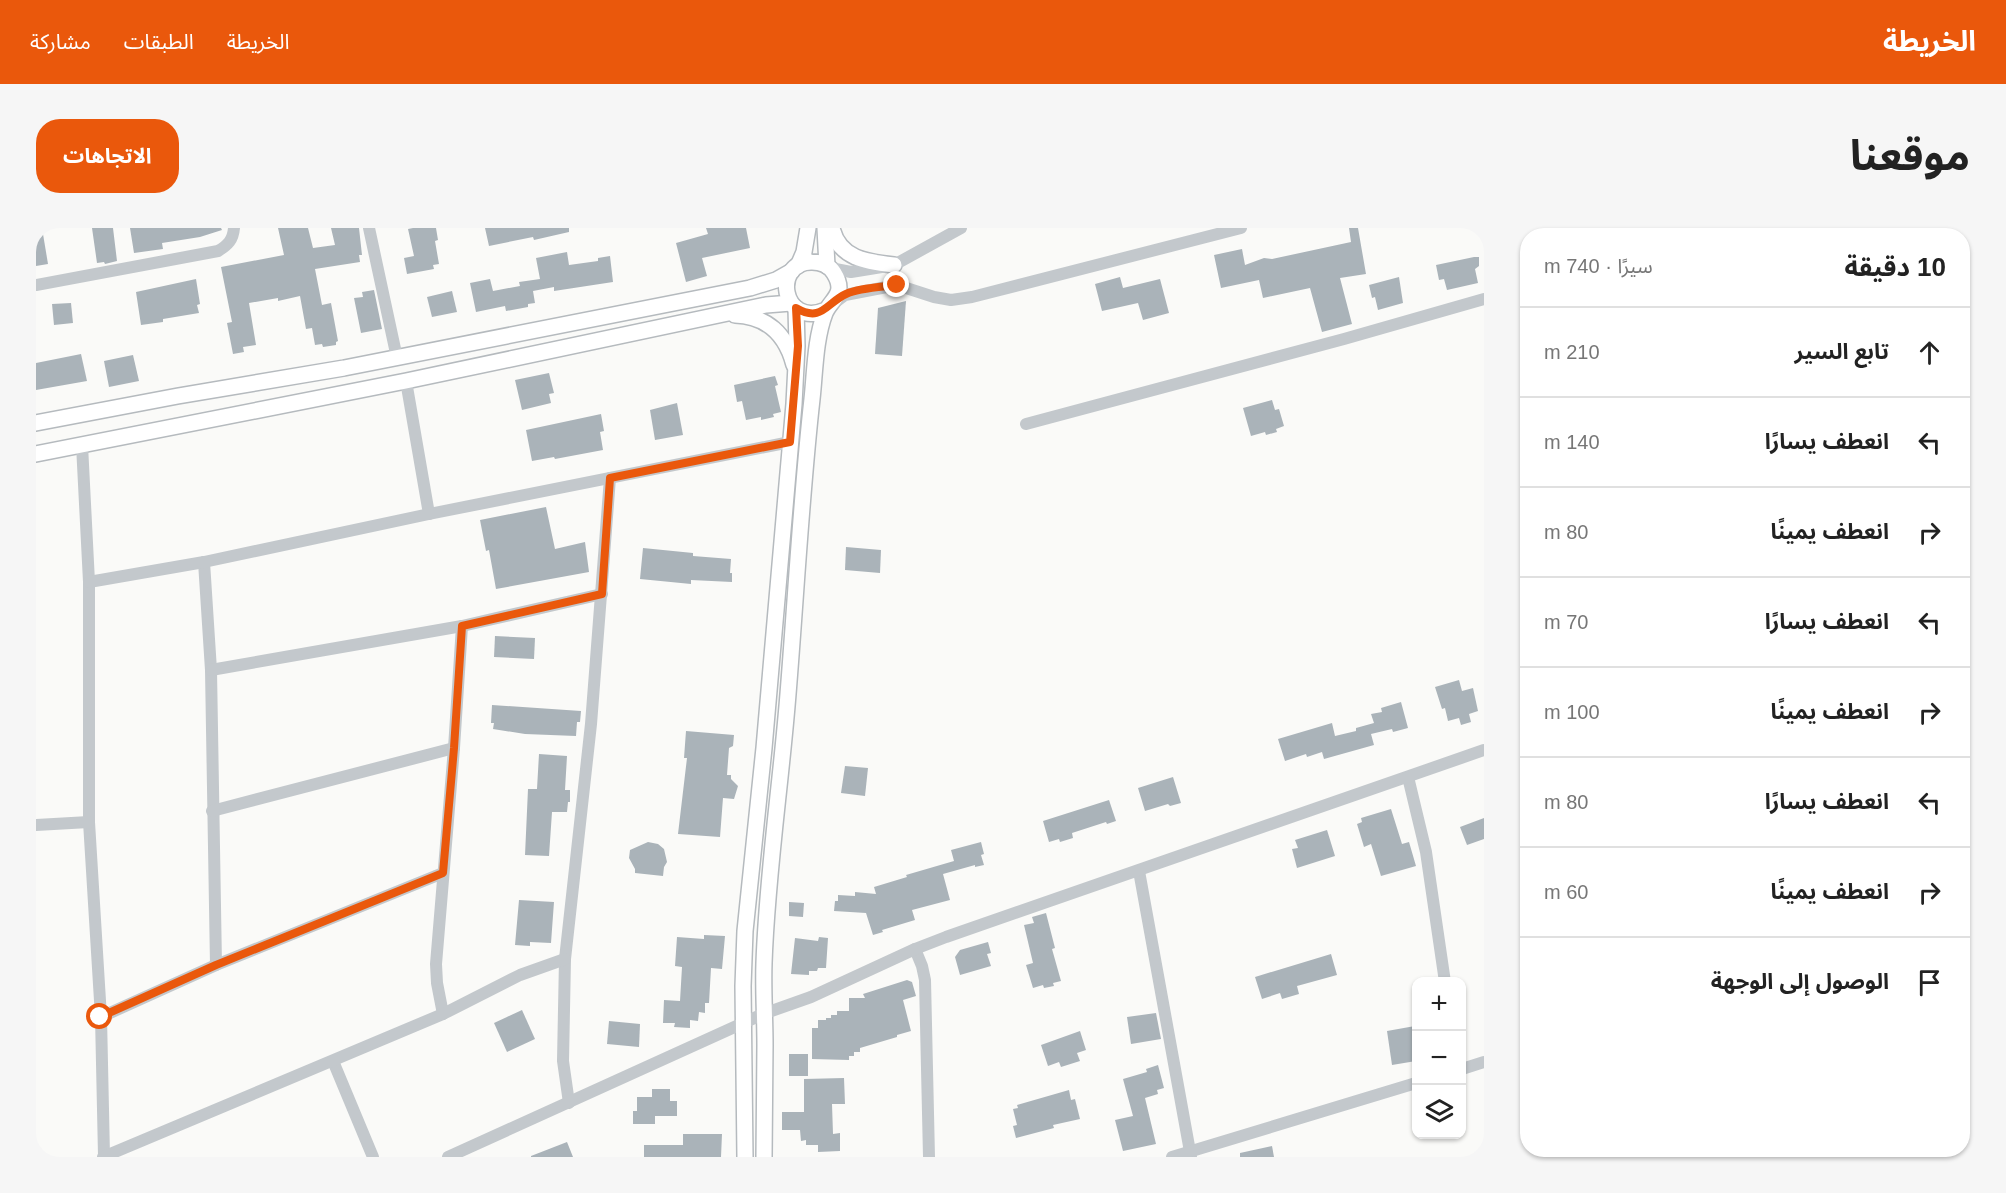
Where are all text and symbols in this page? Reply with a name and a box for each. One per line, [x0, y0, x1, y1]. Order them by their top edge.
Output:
text: الخريطة [1883, 26, 1976, 57]
text: مشاركة [30, 30, 91, 53]
text: الطبقات [124, 30, 194, 53]
text: الخريطة [227, 30, 290, 53]
button: الاتجاهات [36, 119, 179, 193]
text: موقعنا [1850, 132, 1970, 179]
text: 10 دقيقة [1844, 252, 1946, 282]
text: سيرًا · 740 m [1544, 255, 1653, 277]
route end [883, 271, 909, 297]
icon: ahead [1913, 336, 1946, 369]
text: تابع السير [1795, 339, 1889, 364]
text: 210 m [1544, 341, 1600, 363]
icon: left [1913, 426, 1946, 459]
text: انعطف يسارًا [1765, 429, 1889, 454]
text: 140 m [1544, 431, 1600, 453]
icon: right [1913, 516, 1946, 549]
text: انعطف يمينًا [1770, 519, 1889, 544]
text: 80 m [1544, 521, 1588, 543]
icon: left [1913, 606, 1946, 639]
text: انعطف يسارًا [1765, 609, 1889, 634]
text: 70 m [1544, 611, 1588, 633]
icon: right [1913, 696, 1946, 729]
text: انعطف يمينًا [1770, 699, 1889, 724]
text: 100 m [1544, 701, 1600, 723]
icon: left [1913, 786, 1946, 819]
text: انعطف يسارًا [1765, 789, 1889, 814]
text: 80 m [1544, 791, 1588, 813]
icon: right [1913, 876, 1946, 909]
text: انعطف يمينًا [1770, 879, 1889, 904]
text: 60 m [1544, 881, 1588, 903]
icon: arrive [1913, 966, 1946, 999]
text: الوصول إلى الوجهة [1711, 969, 1889, 994]
map controls [1412, 977, 1466, 1139]
button: + [1412, 977, 1466, 1031]
route start [86, 1003, 112, 1029]
button: − [1412, 1031, 1466, 1085]
button: layers [1412, 1085, 1466, 1139]

